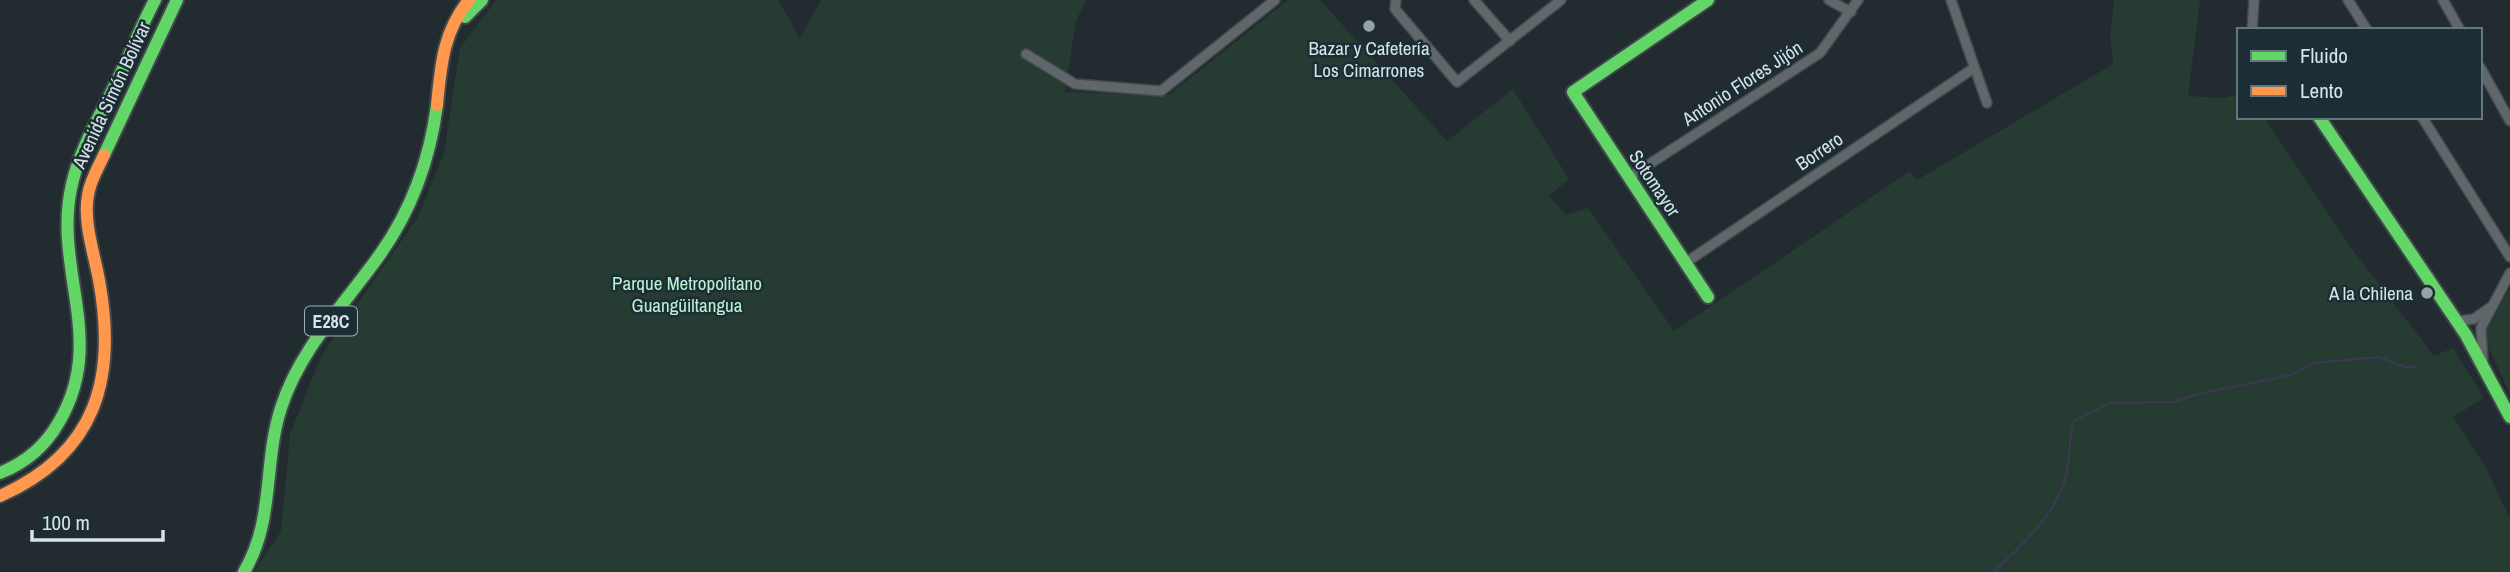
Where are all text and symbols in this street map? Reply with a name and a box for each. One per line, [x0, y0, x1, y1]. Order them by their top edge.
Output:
street label: Avenida Simón Bolívar [65, 17, 157, 173]
marker: Bazar y Cafetería Los Cimarrones [1361, 18, 1377, 34]
legend [2237, 28, 2482, 119]
street label: Antonio Flores Jijón [1676, 34, 1807, 132]
place label: Bazar y Cafetería Los Cimarrones [1308, 35, 1430, 83]
text: Fluido [2300, 41, 2348, 70]
text: Lento [2300, 76, 2343, 105]
street label: Borrero [1790, 126, 1848, 176]
street label: Sotomayor [1623, 144, 1687, 222]
park label: Parque Metropolitano Guangüiltangua [612, 270, 762, 318]
place label: A la Chilena [2328, 280, 2413, 306]
marker: A la Chilena [2419, 285, 2435, 301]
road number: E28C [305, 306, 357, 335]
scale bar [32, 498, 163, 542]
text: 100 m [42, 508, 90, 537]

